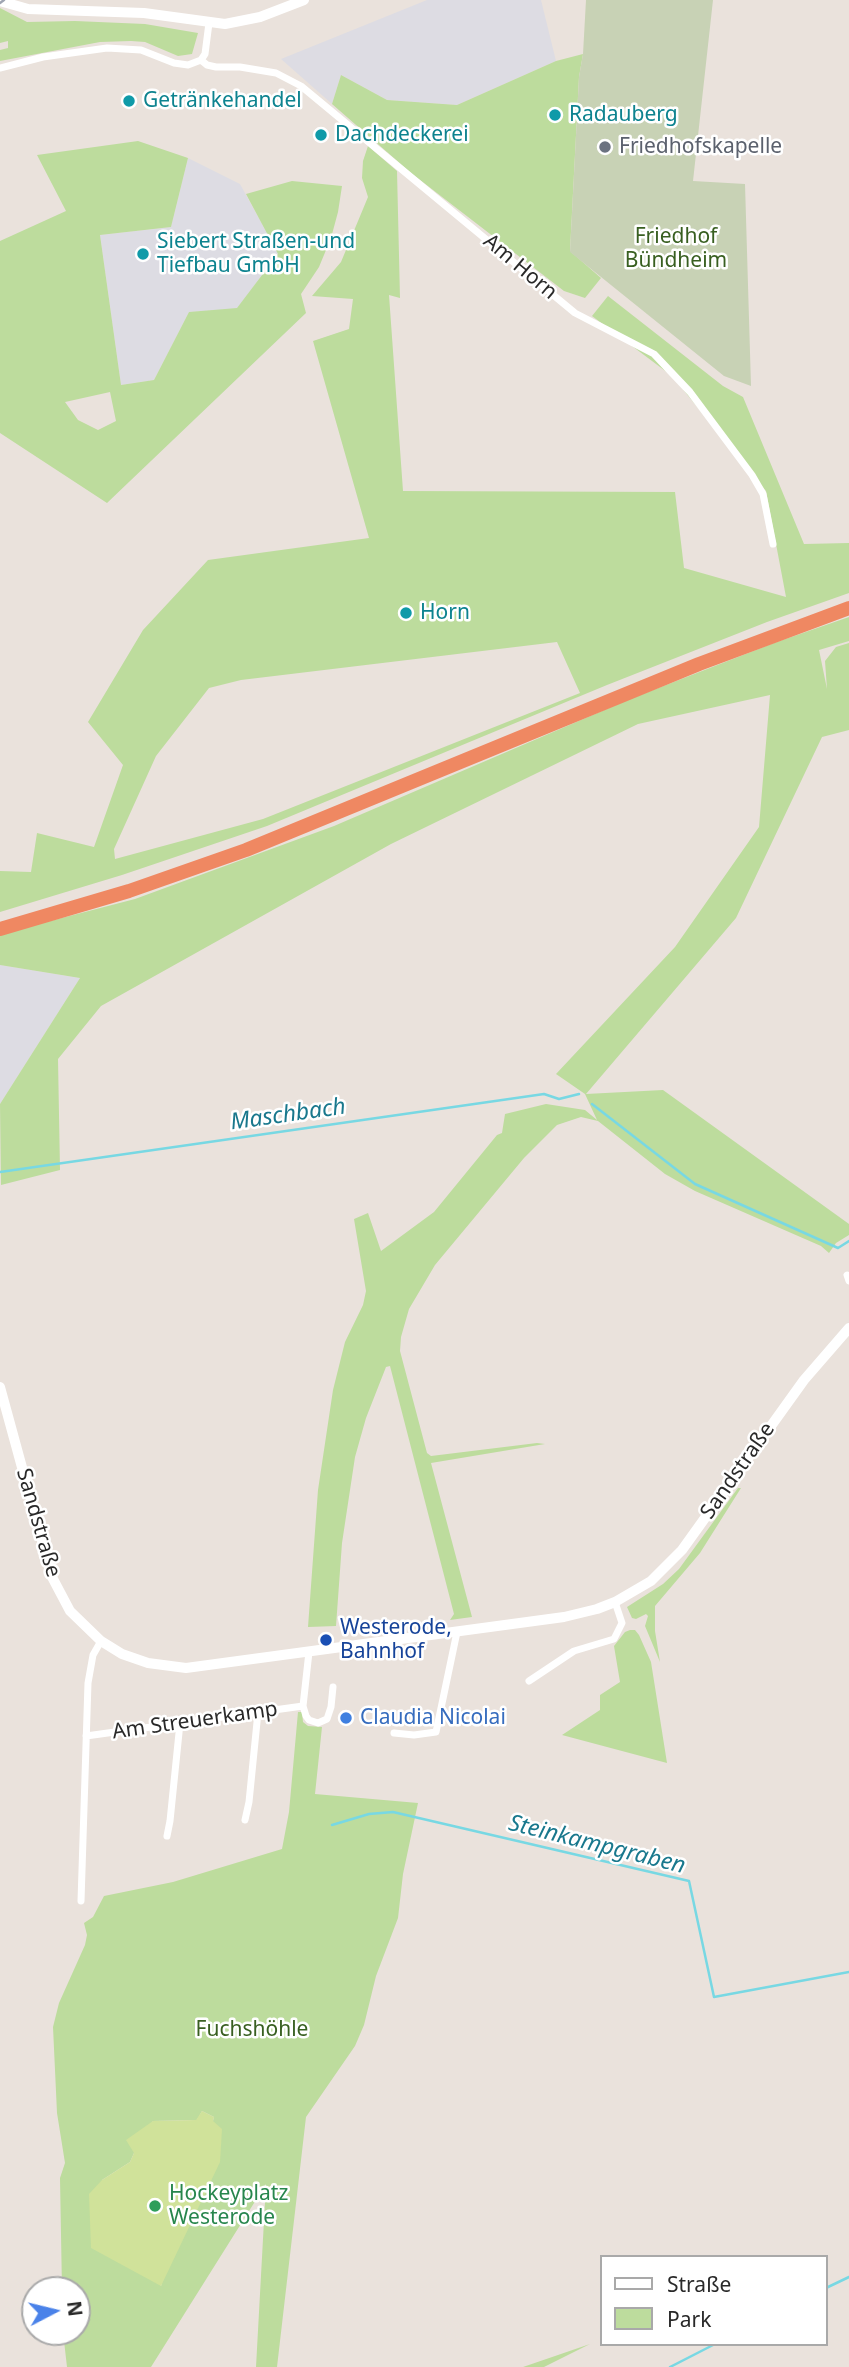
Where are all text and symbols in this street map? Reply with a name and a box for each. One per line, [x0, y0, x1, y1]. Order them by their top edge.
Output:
place label: Getränkehandel [143, 88, 302, 114]
marker: Getränkehandel [121, 93, 137, 109]
place label: Radauberg [569, 102, 678, 128]
marker: Radauberg [547, 107, 563, 123]
place label: Dachdeckerei [335, 122, 469, 148]
marker: Dachdeckerei [313, 127, 329, 143]
place label: Friedhofskapelle [619, 134, 782, 160]
marker: Friedhofskapelle [597, 139, 613, 155]
park label: Friedhof Bündheim [625, 224, 727, 274]
place label: Siebert Straßen-und Tiefbau GmbH [157, 229, 355, 279]
street label: Am Horn [478, 229, 562, 305]
marker: Siebert Straßen-und Tiefbau GmbH [135, 246, 151, 262]
place label: Horn [420, 600, 470, 626]
marker: Horn [398, 605, 414, 621]
water label: Maschbach [229, 1093, 347, 1137]
street label: Sandstraße [696, 1418, 780, 1524]
street label: Sandstraße [10, 1466, 66, 1580]
place label: Westerode, Bahnhof [340, 1615, 452, 1665]
marker: Westerode, Bahnhof [318, 1632, 334, 1648]
street label: Am Streuerkamp [111, 1697, 279, 1745]
place label: Claudia Nicolai [360, 1705, 506, 1731]
marker: Claudia Nicolai [338, 1710, 354, 1726]
water label: Steinkampgraben [506, 1810, 688, 1880]
park label: Fuchshöhle [196, 2017, 308, 2043]
place label: Hockeyplatz Westerode [169, 2181, 288, 2231]
marker: Hockeyplatz Westerode [147, 2198, 163, 2214]
legend [600, 2255, 828, 2346]
text: Straße [667, 2270, 731, 2298]
north arrow [21, 2276, 91, 2346]
text: N [61, 2299, 89, 2318]
text: Park [667, 2305, 711, 2333]

